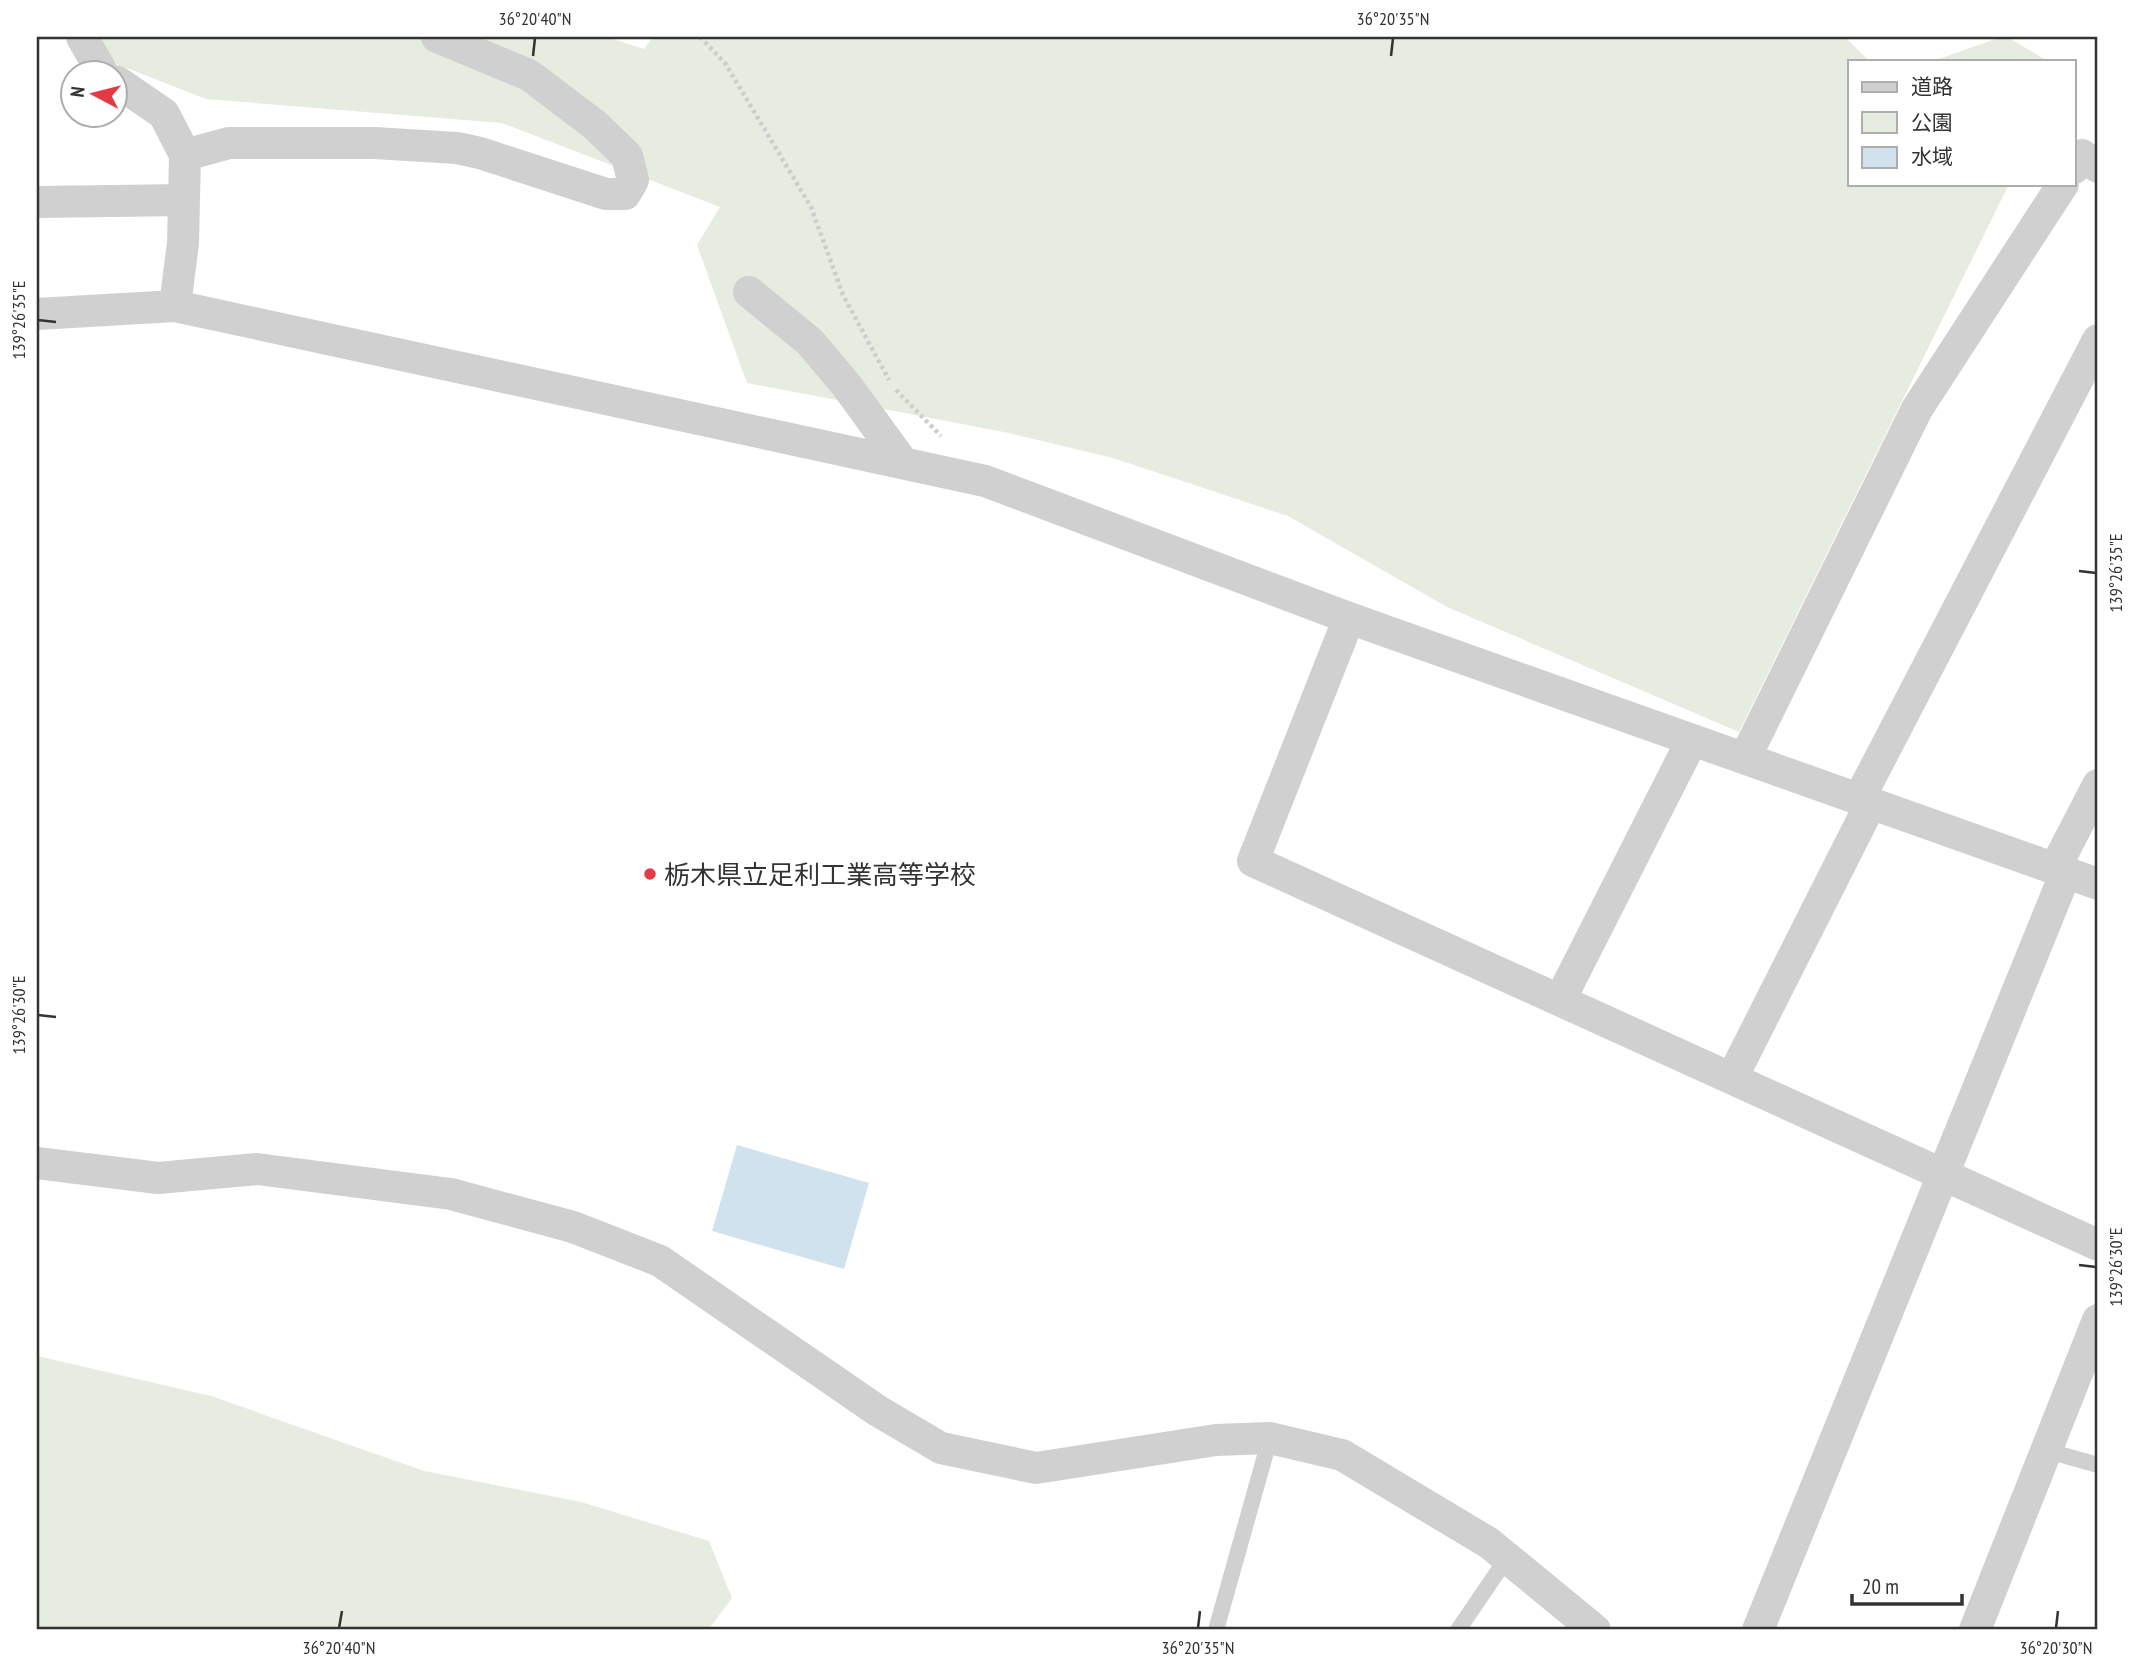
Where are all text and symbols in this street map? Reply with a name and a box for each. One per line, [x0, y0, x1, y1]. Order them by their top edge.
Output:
text: 36°20'40"N [499, 7, 571, 30]
text: 36°20'35"N [1357, 7, 1429, 30]
north arrow [60, 60, 130, 130]
legend [1848, 60, 2076, 186]
text: 道路 [1911, 73, 1953, 100]
text: N [65, 85, 90, 98]
text: 公園 [1911, 109, 1953, 136]
text: 水域 [1911, 143, 1953, 170]
text: 139°26'35"E [7, 281, 30, 359]
text: 139°26'35"E [2104, 534, 2127, 612]
place label: 栃木県立足利工業高等学校 [664, 858, 976, 891]
marker: 栃木県立足利工業高等学校 [642, 866, 658, 882]
text: 139°26'30"E [7, 976, 30, 1054]
text: 139°26'30"E [2104, 1228, 2127, 1306]
scale bar [1852, 1562, 1962, 1606]
text: 20 m [1862, 1573, 1899, 1600]
text: 36°20'40"N [303, 1636, 375, 1659]
text: 36°20'35"N [1162, 1636, 1234, 1659]
text: 36°20'30"N [2020, 1636, 2092, 1659]

